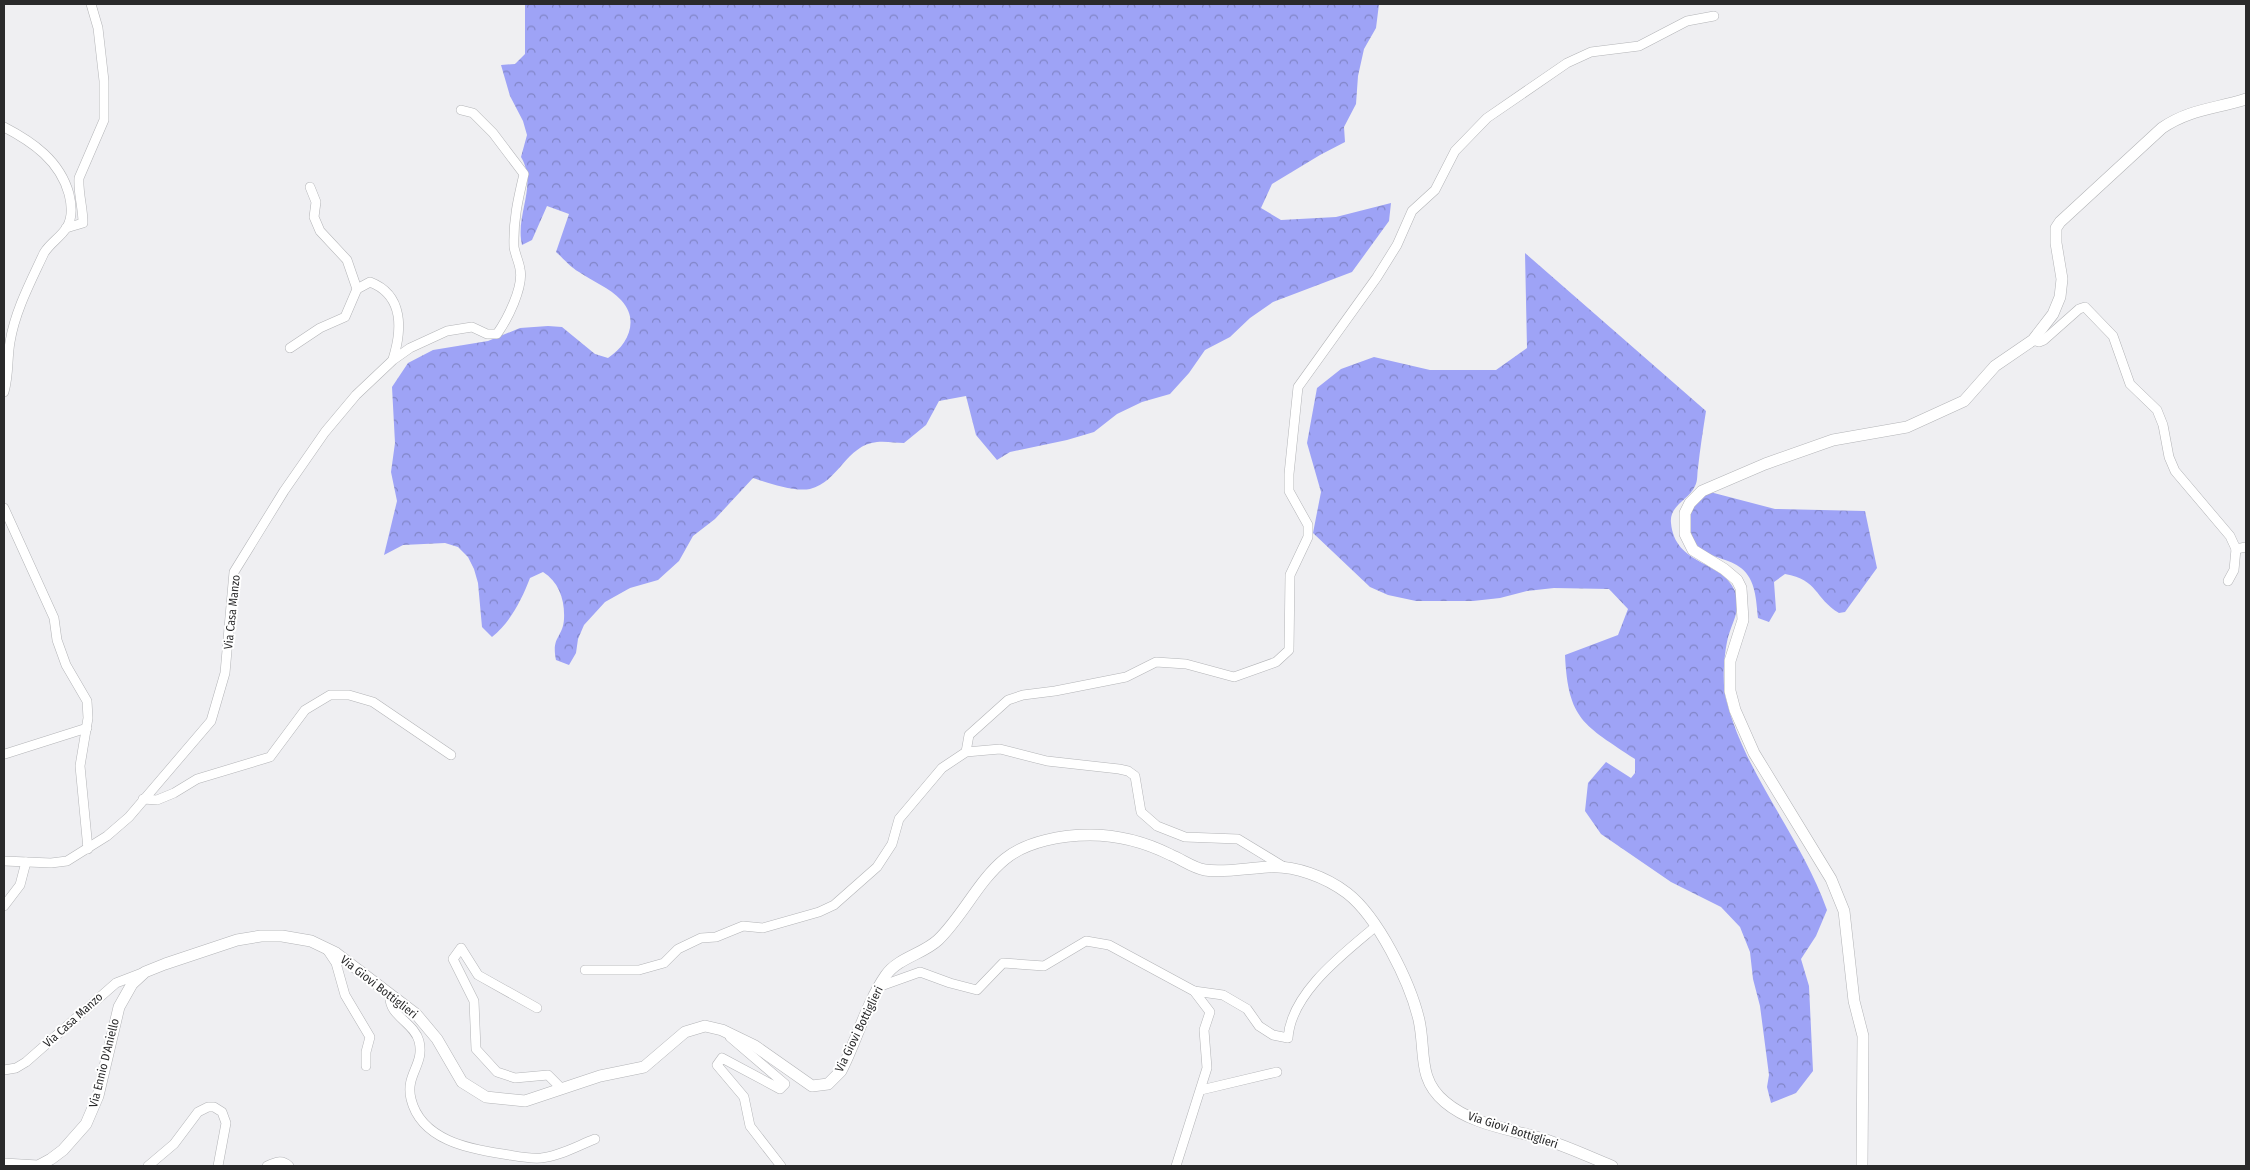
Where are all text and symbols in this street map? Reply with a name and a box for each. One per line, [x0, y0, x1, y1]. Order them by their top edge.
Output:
street label: Via Casa Manzo [221, 574, 243, 650]
street label: Via Giovi Bottiglieri [338, 953, 420, 1021]
street label: Via Giovi Bottiglieri [832, 984, 886, 1074]
street label: Via Casa Manzo [40, 990, 106, 1050]
street label: Via Ennio D'Aniello [86, 1017, 122, 1109]
street label: Via Giovi Bottiglieri [1466, 1109, 1560, 1151]

